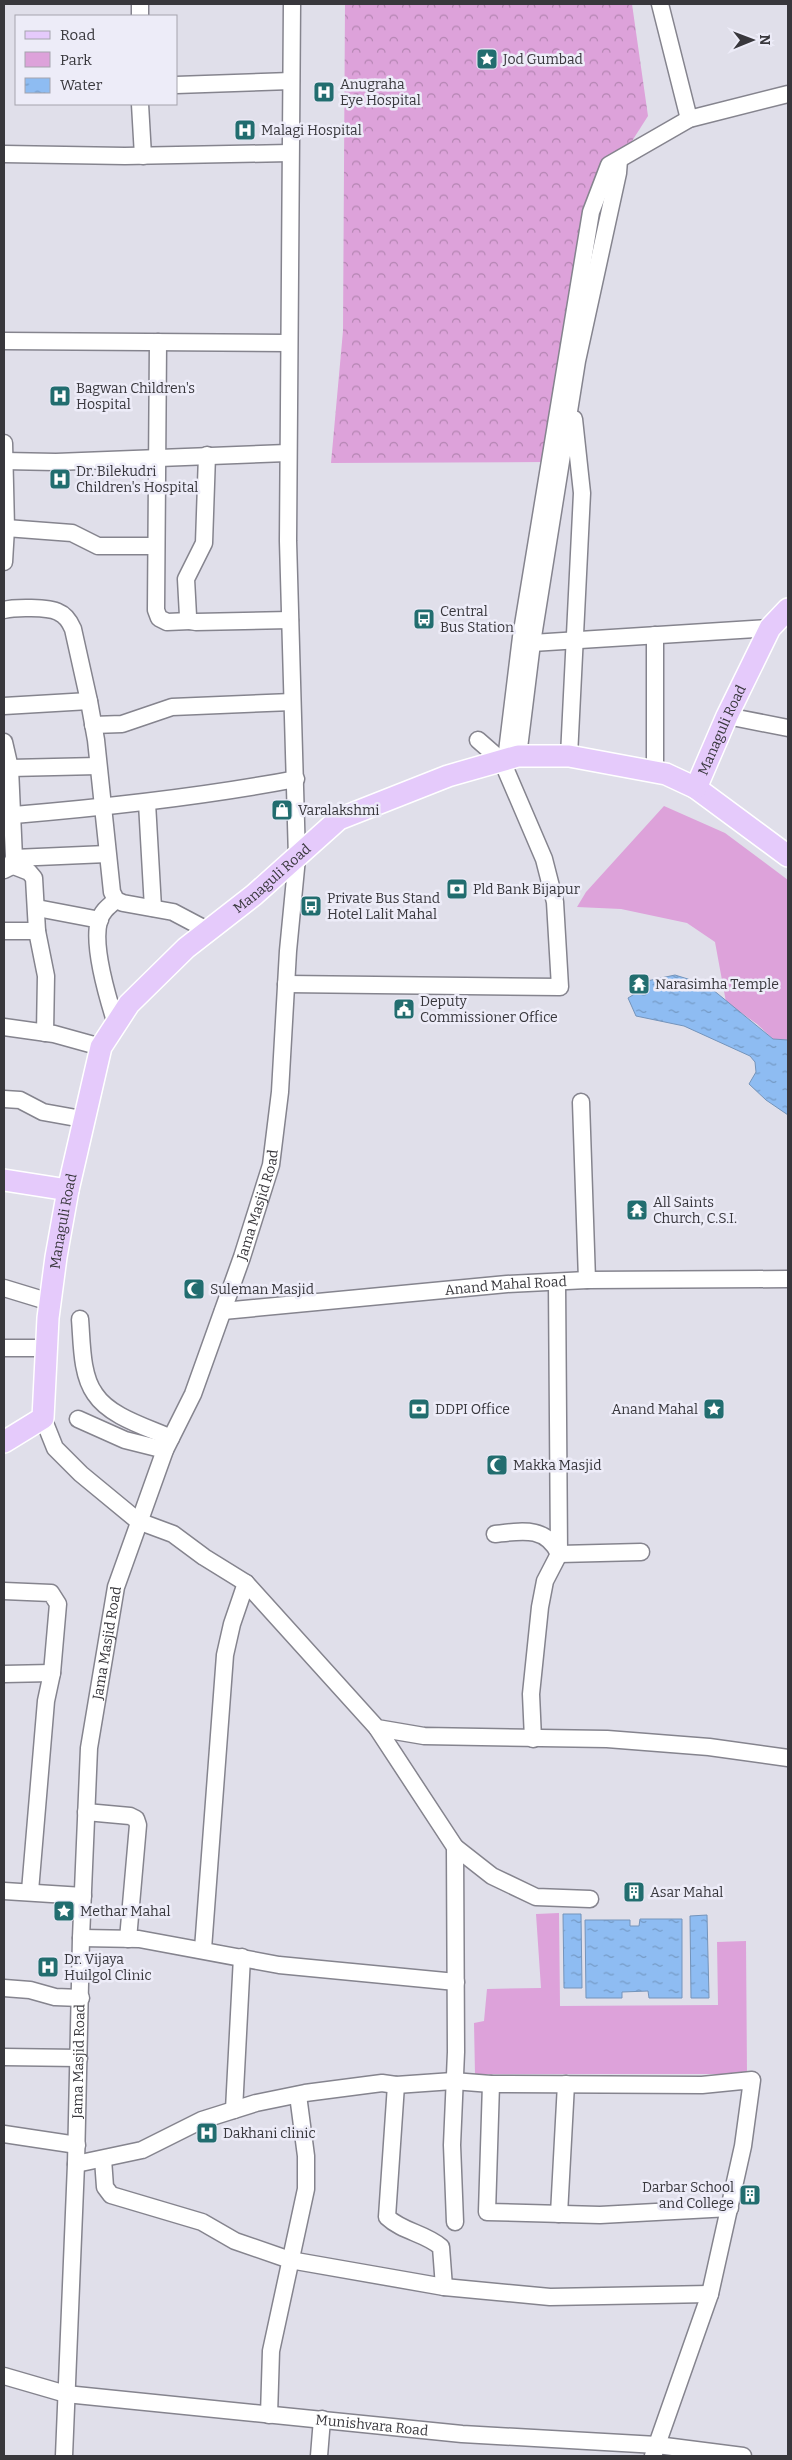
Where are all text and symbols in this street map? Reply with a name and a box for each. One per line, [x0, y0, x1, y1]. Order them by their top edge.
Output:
legend [15, 15, 178, 105]
north arrow [727, 15, 777, 65]
text: Road [60, 26, 95, 44]
text: N [756, 34, 773, 46]
place icon: Jod Gumbad [475, 47, 499, 71]
text: Park [60, 51, 92, 69]
place label: Jod Gumbad [502, 51, 583, 68]
text: Water [60, 76, 103, 94]
place label: Anugraha Eye Hospital [340, 76, 421, 109]
hospital icon: Anugraha Eye Hospital [312, 80, 336, 104]
hospital icon: Malagi Hospital [233, 118, 257, 142]
place label: Malagi Hospital [261, 122, 362, 139]
place label: Bagwan Children's Hospital [76, 380, 195, 413]
hospital icon: Bagwan Children's Hospital [48, 384, 72, 408]
place label: Dr. Bilekudri Children's Hospital [76, 463, 198, 496]
hospital icon: Dr. Bilekudri Children's Hospital [48, 467, 72, 491]
place label: Central Bus Station [440, 603, 514, 636]
bus stop icon: Central Bus Station [412, 607, 436, 631]
street label: Managuli Road [694, 682, 749, 778]
shop icon: Varalakshmi [270, 798, 294, 822]
place label: Varalakshmi [298, 802, 380, 819]
street label: Managuli Road [230, 840, 314, 917]
bank icon: Pld Bank Bijapur [445, 877, 469, 901]
place label: Pld Bank Bijapur [473, 881, 580, 898]
place label: Private Bus Stand Hotel Lalit Mahal [327, 890, 440, 923]
bus stop icon: Private Bus Stand Hotel Lalit Mahal [299, 894, 323, 918]
temple icon: Narasimha Temple [627, 972, 651, 996]
place label: Narasimha Temple [655, 976, 779, 993]
place label: Deputy Commissioner Office [420, 993, 558, 1026]
public building icon: Deputy Commissioner Office [392, 997, 416, 1021]
street label: Jama Masjid Road [233, 1149, 281, 1263]
street label: Managuli Road [46, 1172, 80, 1270]
place label: All Saints Church, C.S.I. [653, 1194, 737, 1227]
temple icon: All Saints Church, C.S.I. [625, 1198, 649, 1222]
street label: Anand Mahal Road [444, 1273, 567, 1298]
mosque icon: Suleman Masjid [182, 1277, 206, 1301]
place label: Suleman Masjid [210, 1281, 314, 1298]
bank icon: DDPI Office [407, 1397, 431, 1421]
place icon: Anand Mahal [702, 1397, 726, 1421]
place label: DDPI Office [435, 1401, 510, 1418]
place label: Anand Mahal [612, 1401, 698, 1418]
mosque icon: Makka Masjid [485, 1453, 509, 1477]
place label: Makka Masjid [513, 1457, 601, 1474]
street label: Jama Masjid Road [89, 1585, 124, 1702]
building icon: Asar Mahal [622, 1880, 646, 1904]
place label: Asar Mahal [650, 1884, 723, 1901]
place icon: Methar Mahal [52, 1899, 76, 1923]
place label: Methar Mahal [80, 1903, 170, 1920]
place label: Dr. Vijaya Huilgol Clinic [64, 1951, 152, 1984]
hospital icon: Dr. Vijaya Huilgol Clinic [36, 1955, 60, 1979]
street label: Jama Masjid Road [68, 2004, 88, 2120]
hospital icon: Dakhani clinic [195, 2121, 219, 2145]
place label: Dakhani clinic [223, 2125, 316, 2142]
place label: Darbar School and College [642, 2179, 734, 2212]
building icon: Darbar School and College [738, 2183, 762, 2207]
street label: Munishvara Road [315, 2411, 429, 2439]

